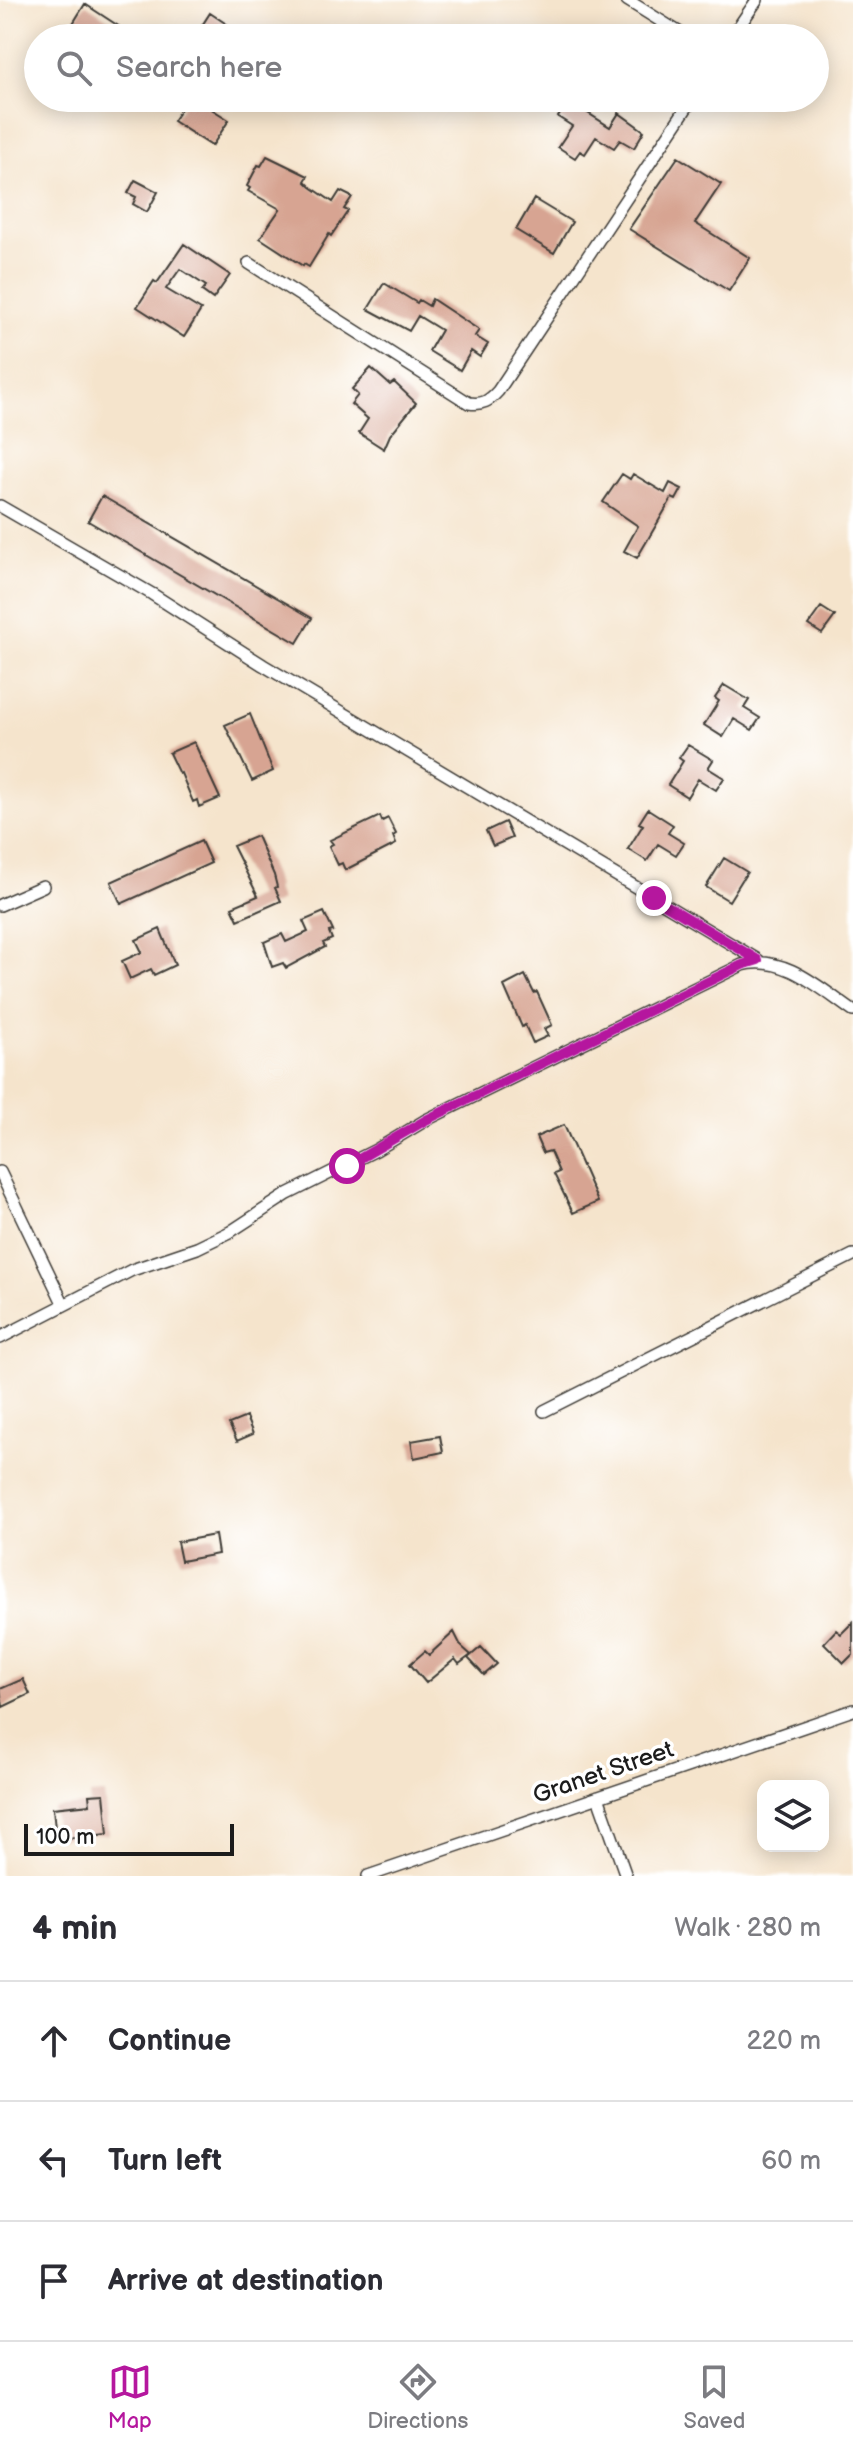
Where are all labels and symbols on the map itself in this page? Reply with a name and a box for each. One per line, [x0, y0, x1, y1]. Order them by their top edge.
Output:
route end [636, 880, 672, 916]
route start [329, 1148, 365, 1184]
street label: Granet Street [529, 1735, 678, 1810]
scale bar [24, 1820, 234, 1856]

